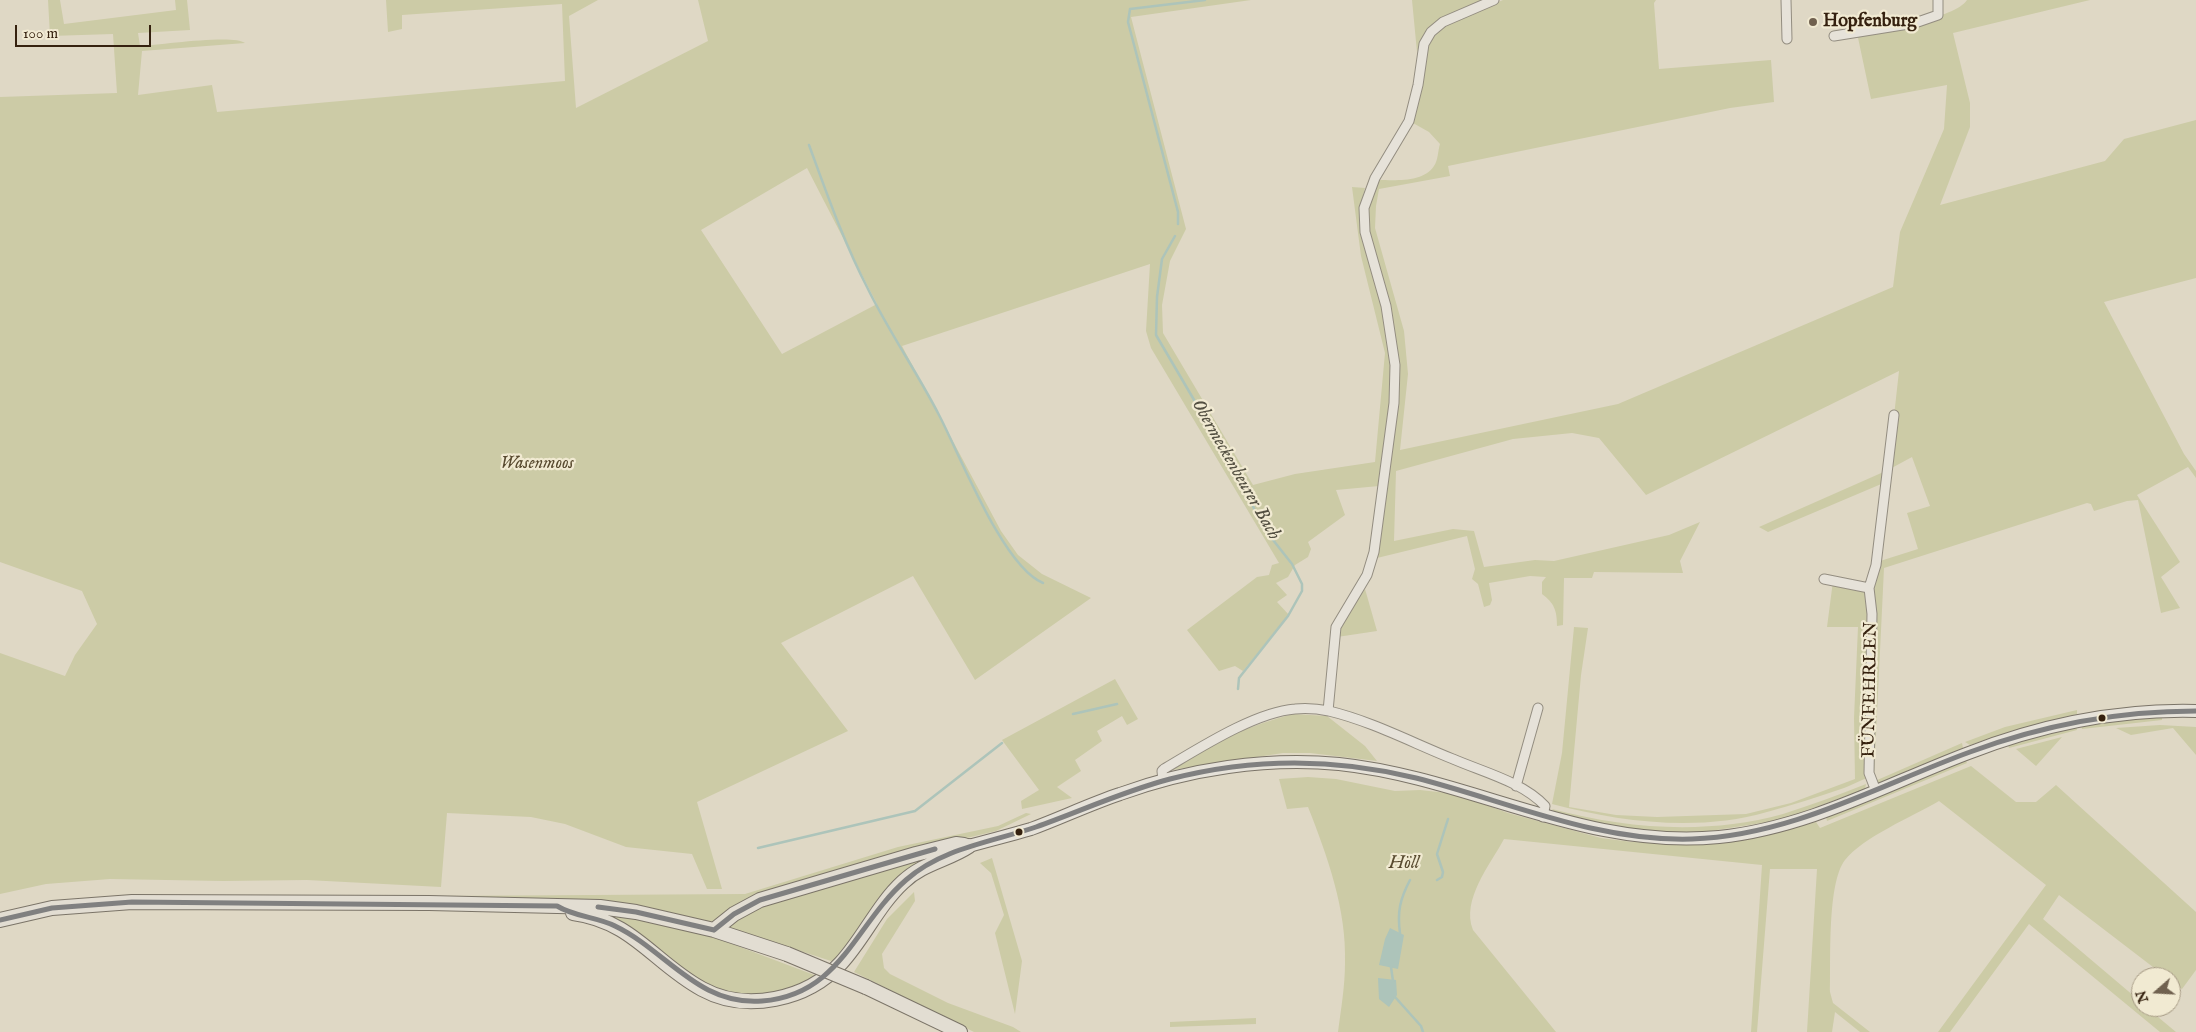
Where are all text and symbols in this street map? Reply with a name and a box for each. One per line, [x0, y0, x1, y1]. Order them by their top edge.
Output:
place label: Hopfenburg [1823, 11, 1917, 33]
scale bar [18, 15, 154, 47]
marker: Hopfenburg [1807, 16, 1819, 28]
text: 100 m [23, 24, 58, 43]
water label: Obermeckenbeurer Bach [1185, 396, 1285, 544]
park label: Wasenmoos [500, 453, 574, 475]
street label: FÜNFEHRLEN [1859, 622, 1883, 758]
unlabelled marker [2097, 713, 2107, 723]
unlabelled marker [1014, 827, 1024, 837]
park label: Höll [1389, 853, 1419, 875]
north arrow [2131, 967, 2181, 1017]
text: N [2132, 988, 2153, 1005]

